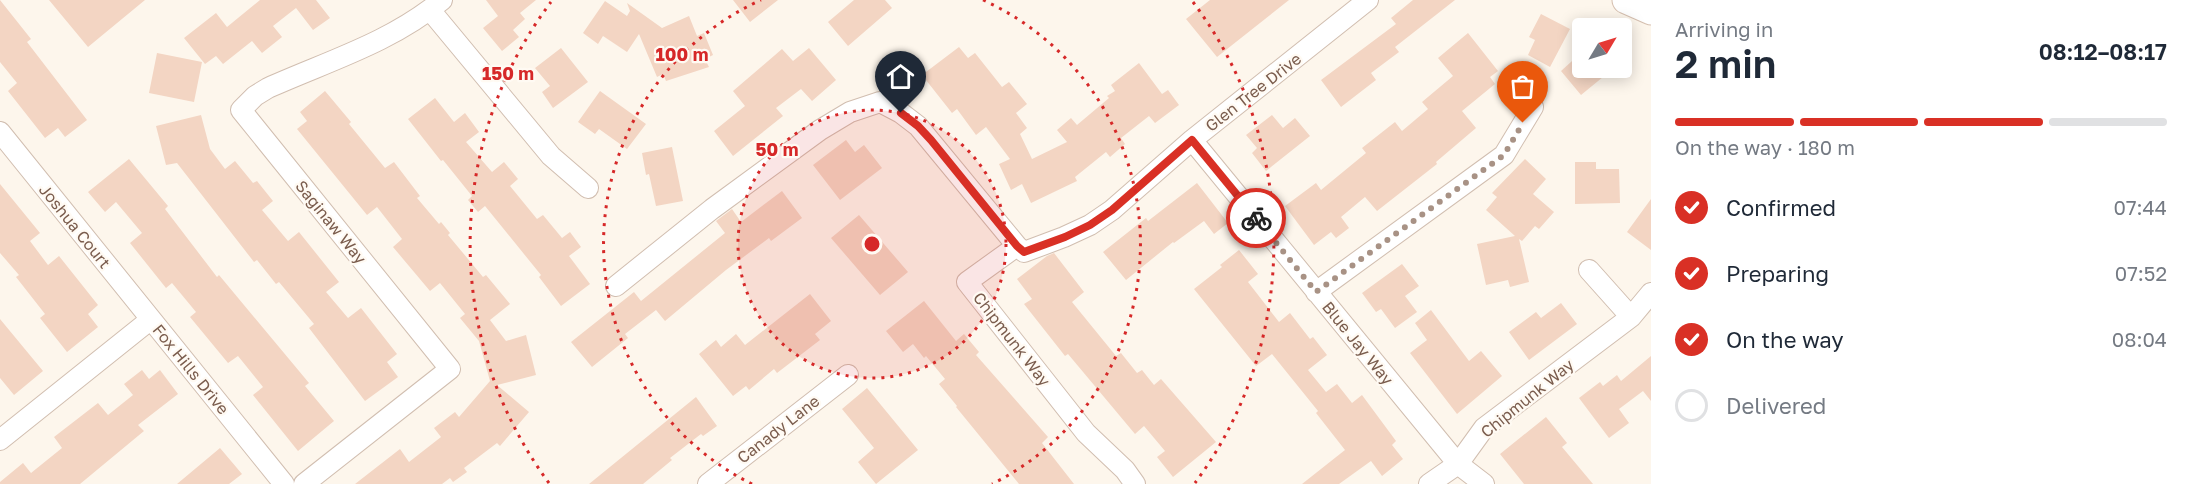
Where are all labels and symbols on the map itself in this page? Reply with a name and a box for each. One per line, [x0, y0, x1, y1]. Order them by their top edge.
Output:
north arrow [1572, 18, 1632, 78]
text: 100 m [656, 43, 708, 65]
street label: Glen Tree Drive [1201, 48, 1305, 136]
pin [875, 51, 926, 113]
pin [1497, 61, 1548, 123]
text: 150 m [482, 62, 534, 84]
text: 50 m [756, 138, 798, 160]
street label: Saginaw Way [291, 176, 371, 268]
street label: Joshua Court [35, 180, 115, 272]
courier [1226, 188, 1286, 248]
centre of rings [862, 234, 882, 254]
street label: Chipmunk Way [969, 288, 1055, 390]
street label: Blue Jay Way [1318, 297, 1398, 389]
street label: Fox Hills Drive [149, 320, 233, 418]
street label: Chipmunk Way [1476, 354, 1578, 442]
street label: Canady Lane [733, 391, 823, 467]

